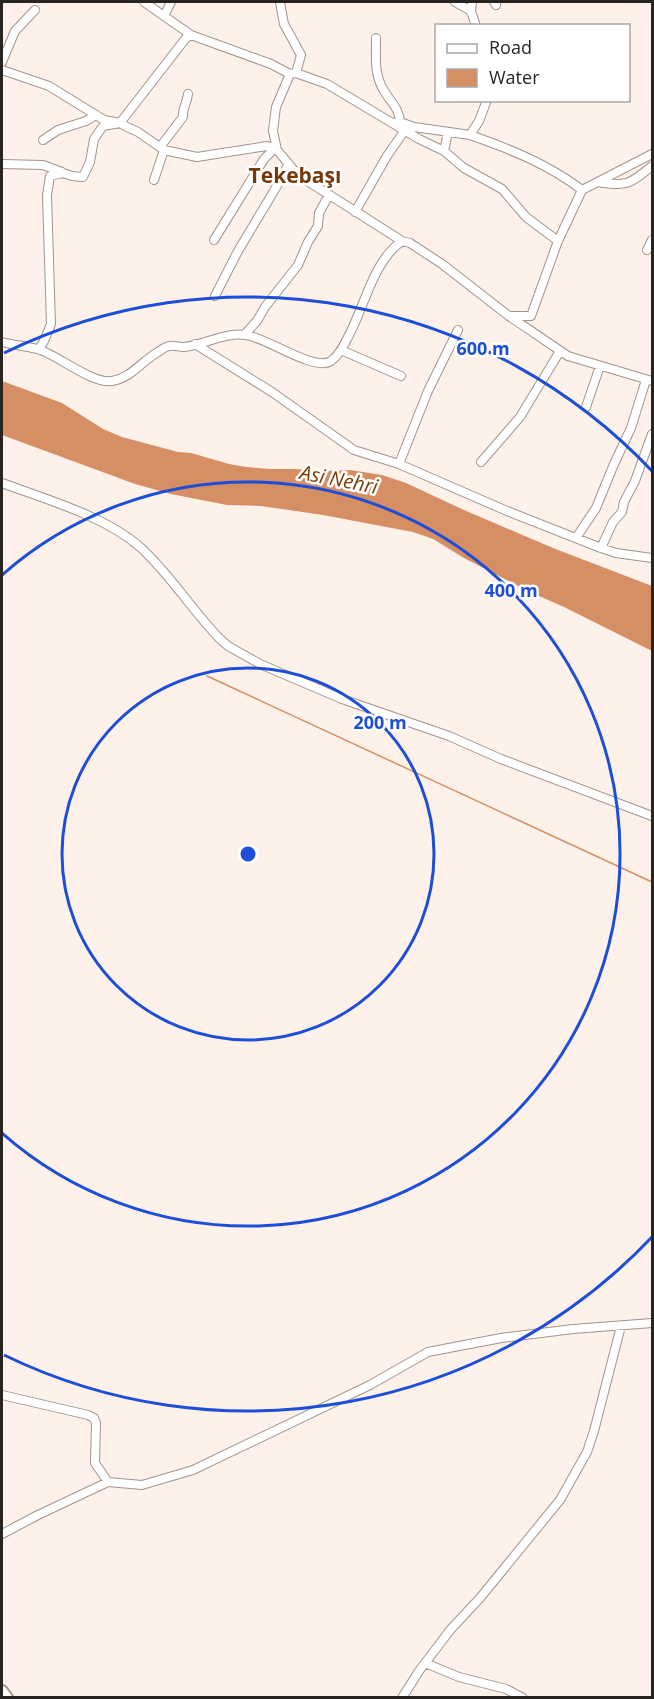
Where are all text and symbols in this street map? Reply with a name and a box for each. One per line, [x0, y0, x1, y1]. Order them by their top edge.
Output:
legend [435, 24, 630, 102]
text: Road [489, 35, 532, 59]
text: Water [489, 65, 540, 89]
district label: Tekebaşı [249, 161, 341, 189]
text: 600 m [456, 336, 510, 360]
water label: Asi Nehri [296, 458, 381, 500]
text: 400 m [484, 578, 538, 602]
text: 200 m [353, 710, 407, 734]
centre of rings [238, 844, 258, 864]

